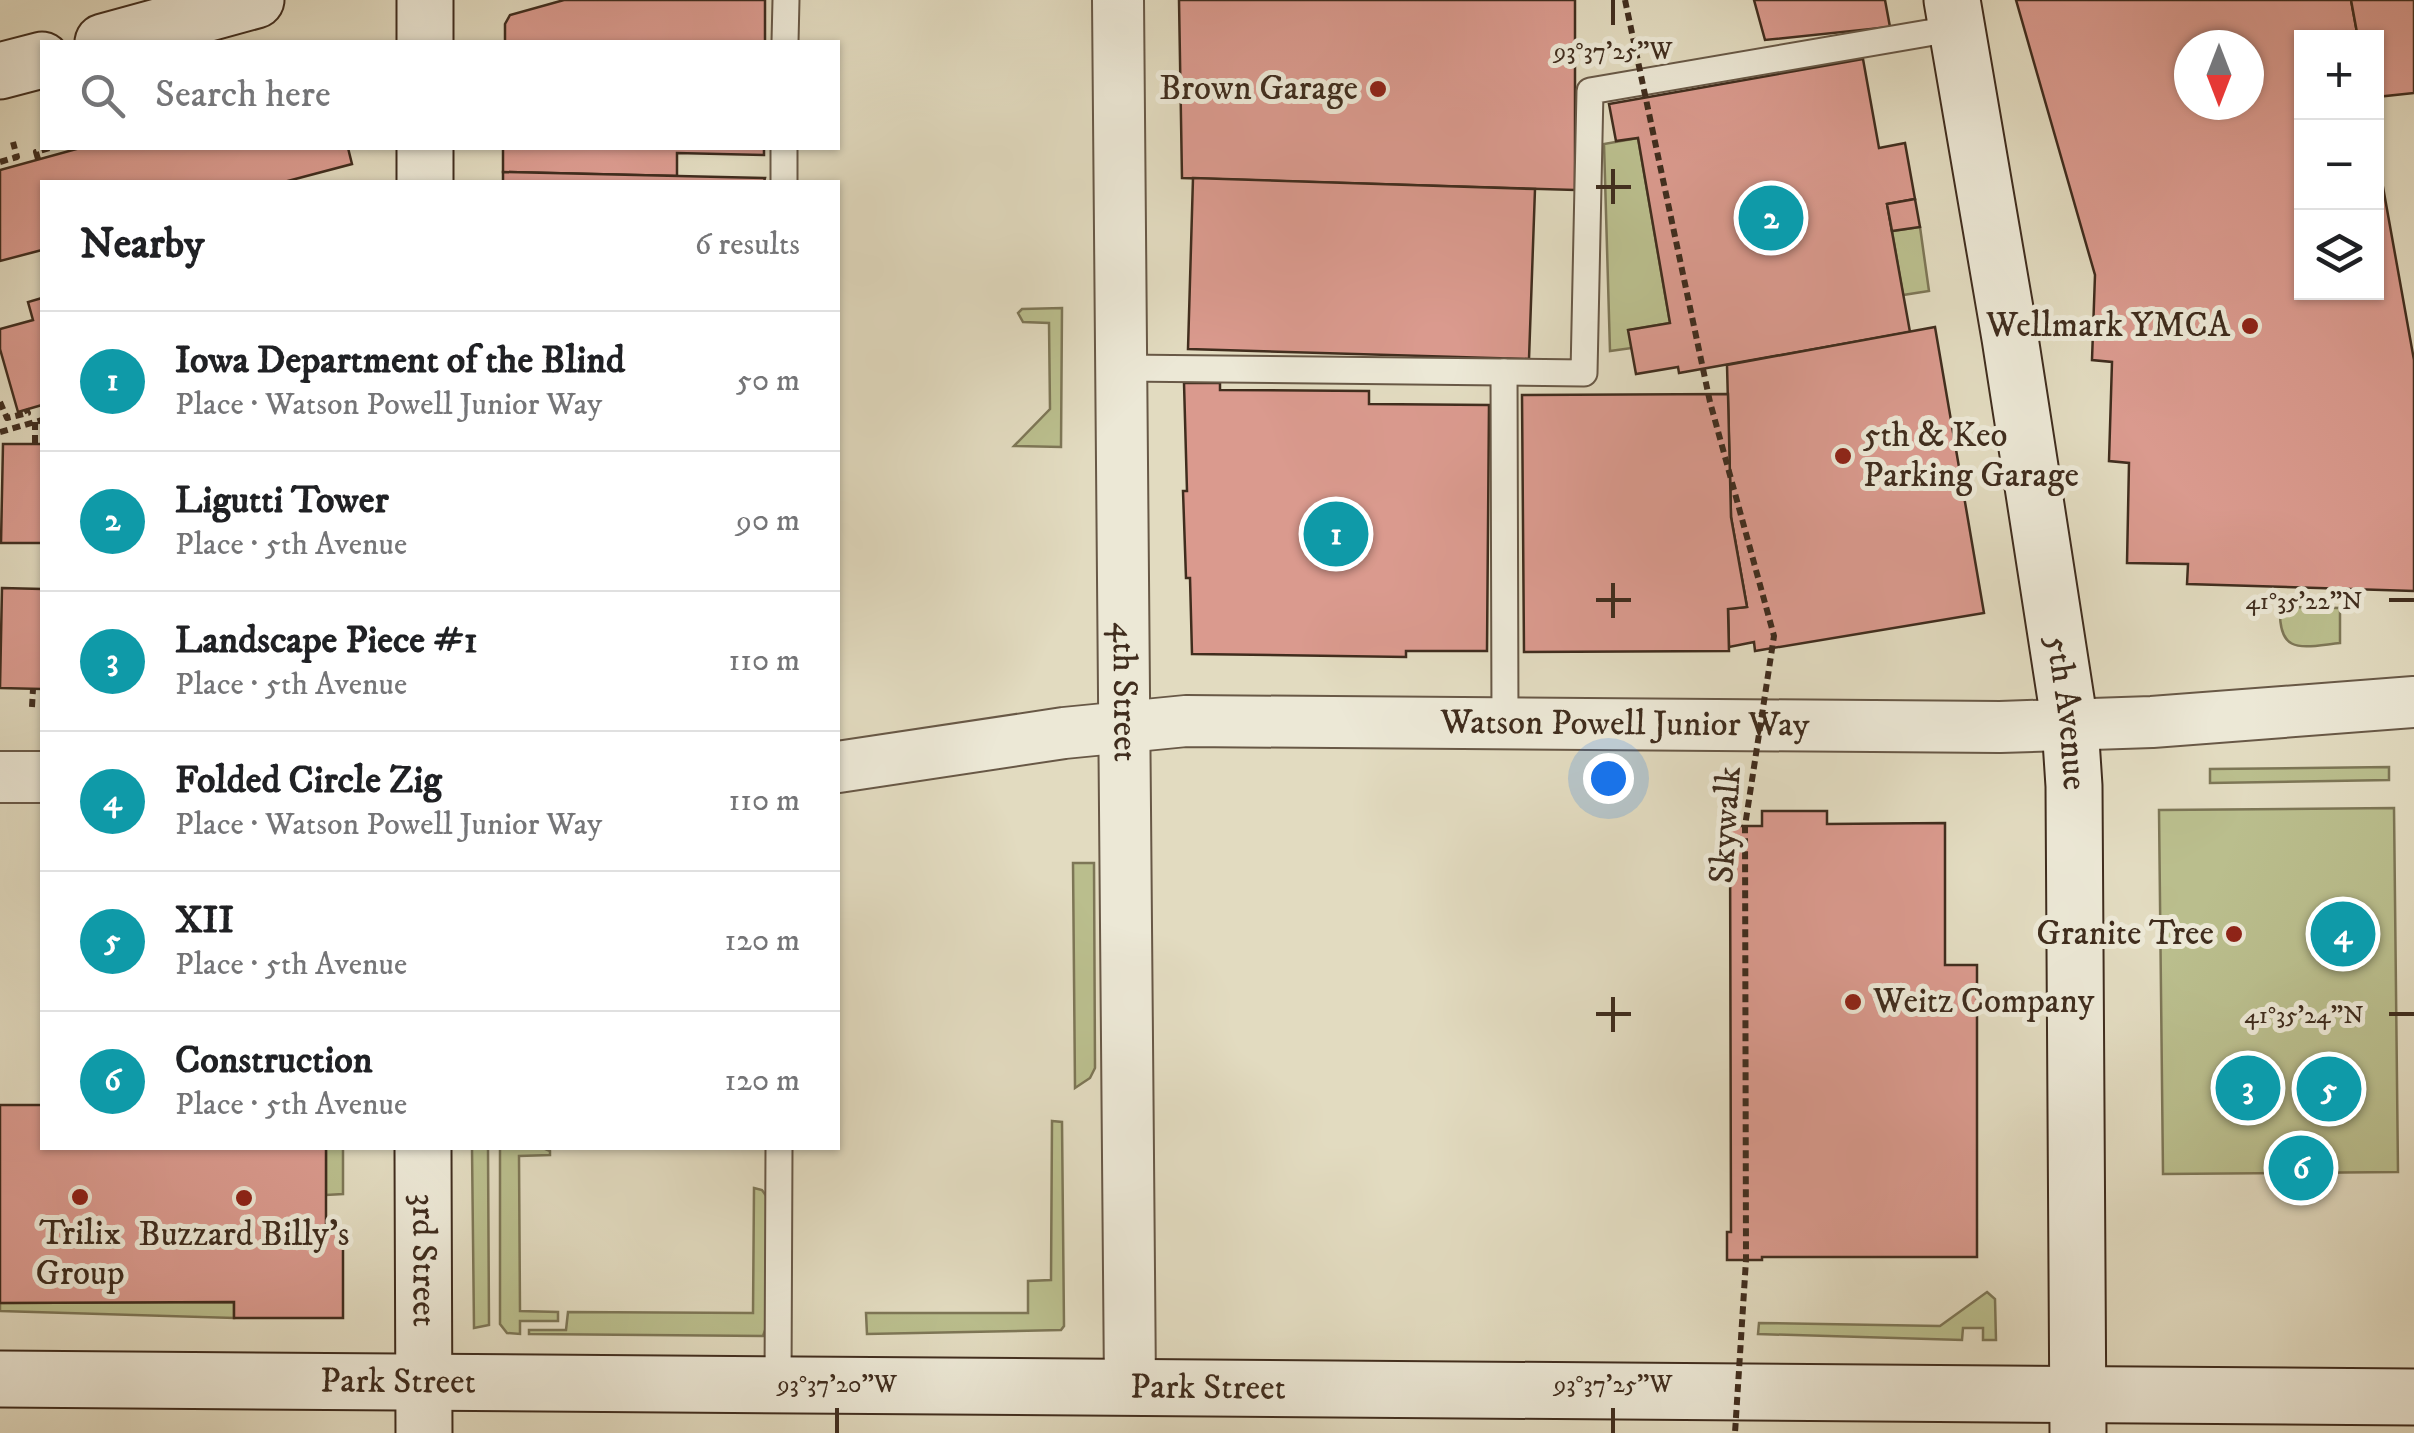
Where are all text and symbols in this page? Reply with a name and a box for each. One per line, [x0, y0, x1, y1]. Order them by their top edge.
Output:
north arrow [2174, 30, 2264, 120]
map controls [2294, 30, 2384, 300]
button: + [2294, 30, 2384, 120]
text: 93°37'25"W [1552, 36, 1673, 67]
search box [40, 40, 840, 150]
place label: Brown Garage [1159, 67, 1358, 111]
icon: search [75, 68, 130, 123]
text: Search here [155, 71, 331, 119]
marker: Brown Garage [1367, 78, 1389, 100]
button: − [2294, 120, 2384, 210]
pin: 2 [1738, 180, 1804, 256]
button: layers [2294, 210, 2384, 300]
text: Nearby [80, 219, 204, 271]
text: 6 results [695, 225, 800, 265]
place label: Wellmark YMCA [1985, 304, 2231, 348]
marker: Wellmark YMCA [2239, 315, 2261, 337]
text: Iowa Department of the Blind [175, 337, 625, 385]
text: 1 [107, 361, 118, 401]
text: 50 m [736, 361, 800, 401]
text: Place · Watson Powell Junior Way [175, 385, 602, 425]
place label: 5th & Keo Parking Garage [1863, 414, 2079, 498]
marker: 5th & Keo Parking Garage [1832, 445, 1854, 467]
text: Ligutti Tower [175, 477, 389, 525]
pin: 1 [1304, 496, 1368, 572]
text: 2 [105, 501, 120, 541]
text: 90 m [736, 501, 800, 541]
text: Place · 5th Avenue [175, 525, 407, 565]
text: 41°35'22"N [2245, 586, 2363, 617]
text: Landscape Piece #1 [175, 617, 478, 665]
street label: 4th Street [1101, 622, 1147, 762]
street label: 5th Avenue [2034, 632, 2096, 791]
text: 3 [107, 641, 118, 681]
text: 110 m [728, 641, 800, 681]
text: Place · 5th Avenue [175, 665, 407, 705]
street label: Watson Powell Junior Way [1439, 701, 1810, 748]
your location [1583, 753, 1634, 804]
text: Folded Circle Zig [175, 757, 442, 805]
street label: Skywalk [1700, 765, 1752, 885]
text: 4 [103, 781, 122, 821]
text: 110 m [728, 781, 800, 821]
text: Place · Watson Powell Junior Way [175, 805, 602, 845]
pin: 4 [2310, 896, 2376, 972]
text: XII [175, 897, 234, 945]
place label: Granite Tree [2036, 912, 2214, 956]
text: 5 [105, 921, 120, 961]
text: 120 m [724, 921, 800, 961]
marker: Granite Tree [2223, 923, 2245, 945]
text: Place · 5th Avenue [175, 945, 407, 985]
place label: Weitz Company [1872, 980, 2095, 1024]
marker: Weitz Company [1842, 991, 1864, 1013]
text: 41°35'24"N [2244, 1000, 2364, 1031]
text: Construction [175, 1037, 373, 1085]
pin: 3 [2216, 1050, 2280, 1126]
pin: 5 [2296, 1052, 2362, 1126]
text: 6 [104, 1061, 121, 1101]
text: 120 m [724, 1061, 800, 1101]
text: Place · 5th Avenue [175, 1085, 407, 1125]
pin: 6 [2268, 1130, 2334, 1206]
marker: Trilix Group [69, 1186, 91, 1208]
marker: Buzzard Billy's [233, 1187, 255, 1209]
street label: 3rd Street [401, 1193, 446, 1327]
place label: Trilix Group [36, 1212, 125, 1296]
place label: Buzzard Billy's [139, 1213, 349, 1257]
street label: Park Street [320, 1359, 476, 1405]
street label: Park Street [1130, 1365, 1286, 1411]
text: 93°37'20"W [775, 1369, 898, 1400]
text: 93°37'25"W [1552, 1369, 1673, 1400]

